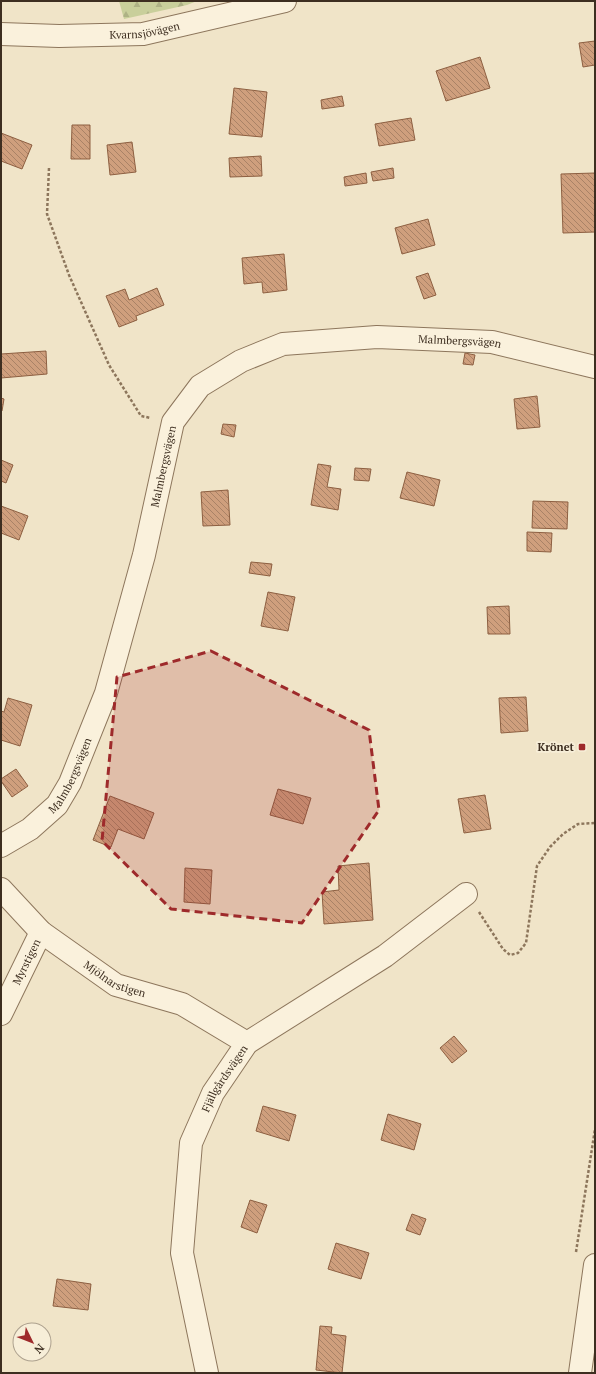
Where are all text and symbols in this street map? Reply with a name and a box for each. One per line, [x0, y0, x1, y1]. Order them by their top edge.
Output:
street label: Kvarnsjövägen [109, 19, 182, 42]
street label: Malmbergsvägen [418, 332, 503, 351]
street label: Malmbergsvägen [148, 424, 179, 509]
street label: Malmbergsvägen [45, 735, 95, 816]
place label: Krönet [538, 740, 575, 754]
marker: Krönet [577, 742, 587, 752]
street label: Myrstigen [9, 936, 44, 987]
street label: Mjölnarstigen [81, 957, 148, 1000]
street label: Fjällgårdsvägen [199, 1042, 251, 1114]
north arrow [12, 1322, 52, 1362]
text: N [31, 1341, 47, 1357]

